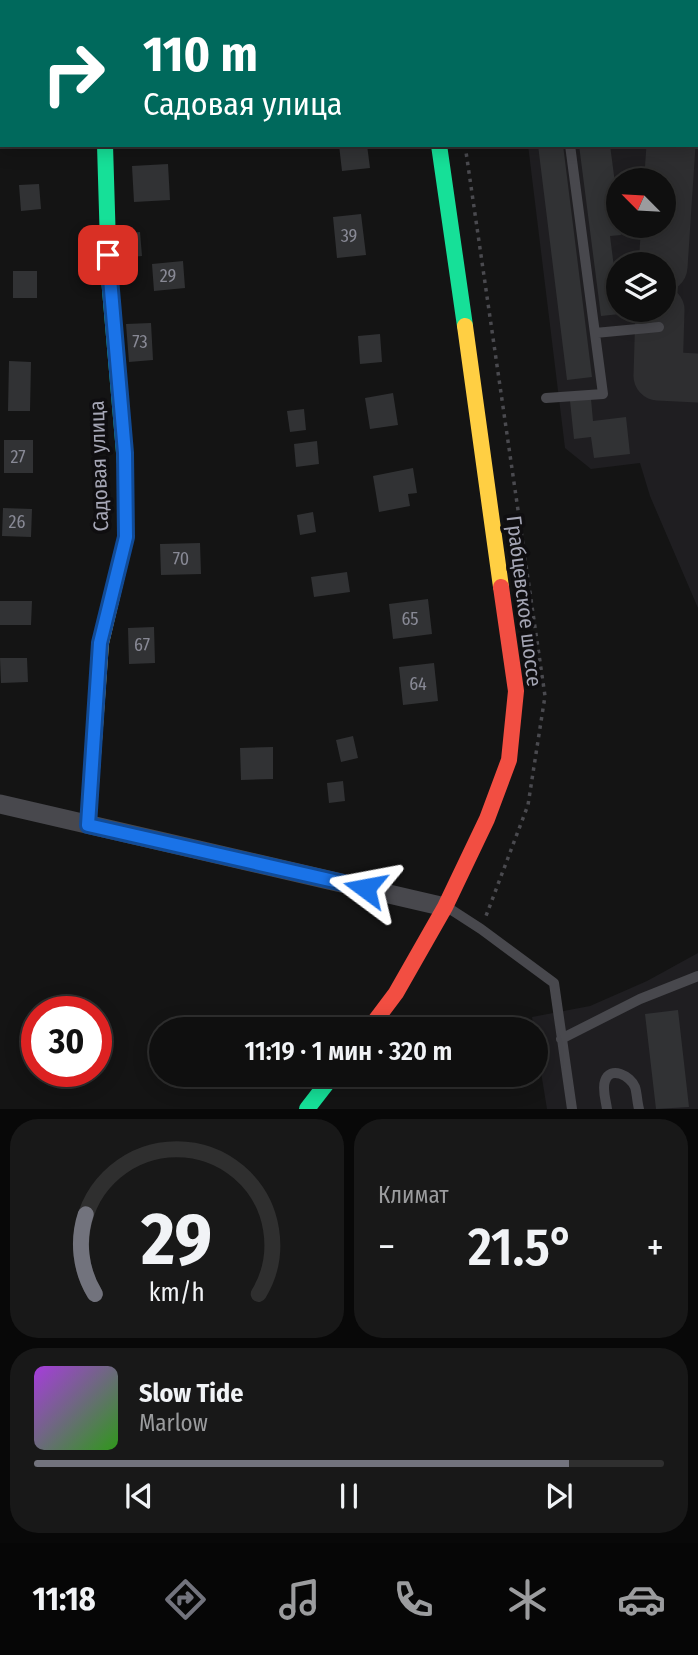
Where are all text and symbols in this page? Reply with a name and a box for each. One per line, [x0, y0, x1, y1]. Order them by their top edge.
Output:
text: 110 m [143, 25, 258, 84]
icon: right [28, 28, 119, 119]
text: Садовая улица [143, 85, 343, 123]
north arrow [606, 168, 676, 238]
map controls [606, 168, 676, 322]
pin [78, 225, 138, 285]
house number: 39 [341, 225, 357, 247]
icon: arrive [89, 236, 127, 274]
button: layers [606, 252, 676, 322]
house number: 29 [160, 265, 176, 287]
house number: 73 [132, 331, 148, 353]
street label: Садовая улица [84, 400, 114, 532]
house number: 27 [10, 446, 26, 468]
house number: 26 [9, 511, 26, 533]
street label: Грабцевское шоссе [501, 514, 547, 688]
house number: 70 [173, 548, 189, 570]
house number: 65 [401, 608, 419, 630]
house number: 67 [134, 634, 150, 656]
house number: 64 [409, 673, 427, 695]
position arrow [328, 851, 402, 925]
speed limit sign: 30 [21, 996, 112, 1087]
text: 11:19 · 1 мин · 320 m [245, 1036, 452, 1067]
text: Климат [378, 1181, 449, 1209]
text: 29 [141, 1197, 212, 1284]
text: 21.5° [468, 1216, 574, 1279]
text: − [378, 1224, 395, 1270]
text: + [647, 1224, 664, 1270]
text: km/h [149, 1278, 205, 1308]
text: Slow Tide [139, 1378, 243, 1409]
text: Marlow [139, 1409, 208, 1437]
icon: previous [120, 1477, 158, 1515]
icon: pause [330, 1477, 368, 1515]
icon: next [540, 1477, 578, 1515]
icon: directions [161, 1575, 210, 1624]
icon: music [275, 1575, 324, 1624]
icon: phone [389, 1575, 438, 1624]
icon: climate [503, 1575, 552, 1624]
icon: car [617, 1575, 666, 1624]
text: 11:18 [32, 1580, 96, 1618]

